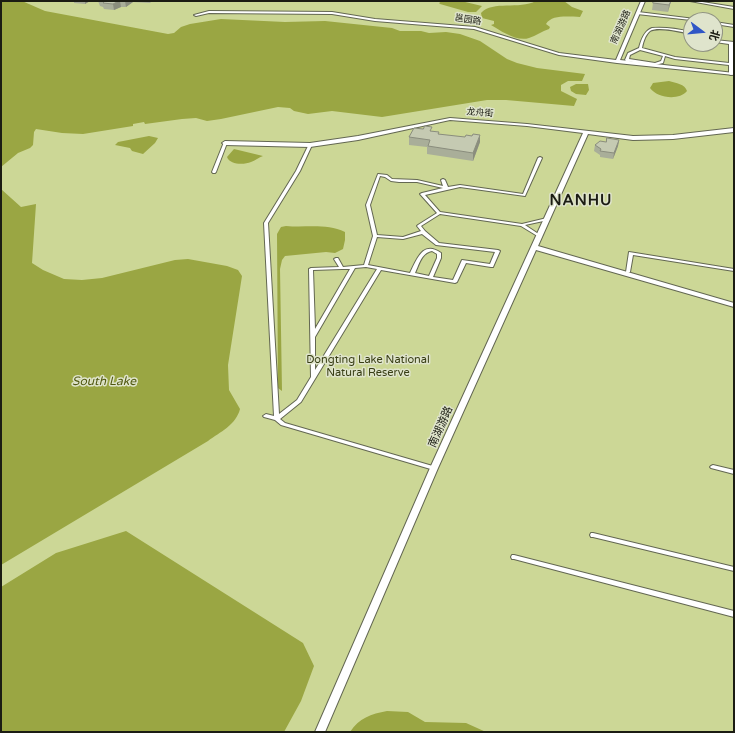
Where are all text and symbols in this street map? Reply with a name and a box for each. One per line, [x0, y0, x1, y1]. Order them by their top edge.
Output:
street label: 南湖游路 [609, 8, 633, 46]
north arrow [683, 12, 723, 52]
street label: 邕园路 [454, 13, 482, 27]
text: 北 [706, 28, 722, 42]
street label: 龙舟街 [466, 106, 494, 120]
district label: NANHU [550, 192, 612, 210]
park label: Dongting Lake National Natural Reserve [306, 353, 430, 379]
water label: South Lake [72, 375, 136, 389]
street label: 南湖游路 [426, 404, 456, 450]

